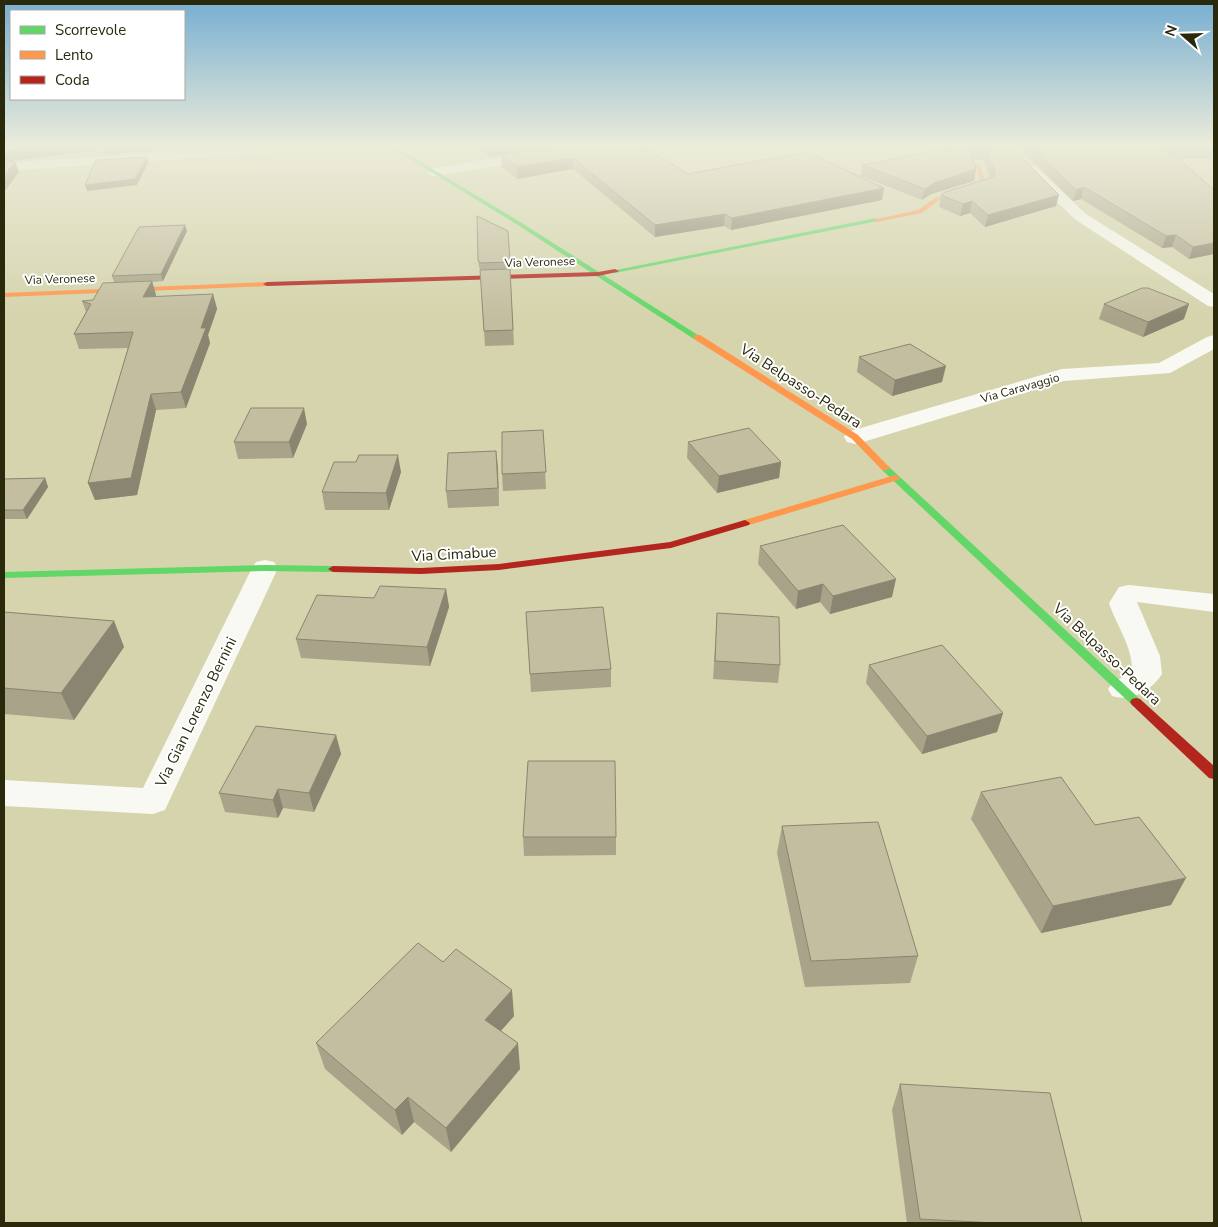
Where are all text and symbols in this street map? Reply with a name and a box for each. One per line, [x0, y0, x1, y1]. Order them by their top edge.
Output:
legend [10, 10, 185, 100]
north arrow [1158, 10, 1208, 60]
text: Scorrevole [55, 20, 126, 40]
text: N [1161, 23, 1182, 39]
text: Lento [55, 45, 93, 65]
text: Coda [55, 70, 90, 90]
street label: Via Veronese [503, 253, 576, 271]
street label: Via Veronese [23, 270, 96, 288]
street label: Via Belpasso-Pedara [735, 339, 866, 433]
street label: Via Caravaggio [978, 369, 1062, 407]
street label: Via Cimabue [410, 542, 497, 566]
street label: Via Belpasso-Pedara [1048, 598, 1165, 710]
street label: Via Gian Lorenzo Bernini [150, 633, 241, 791]

